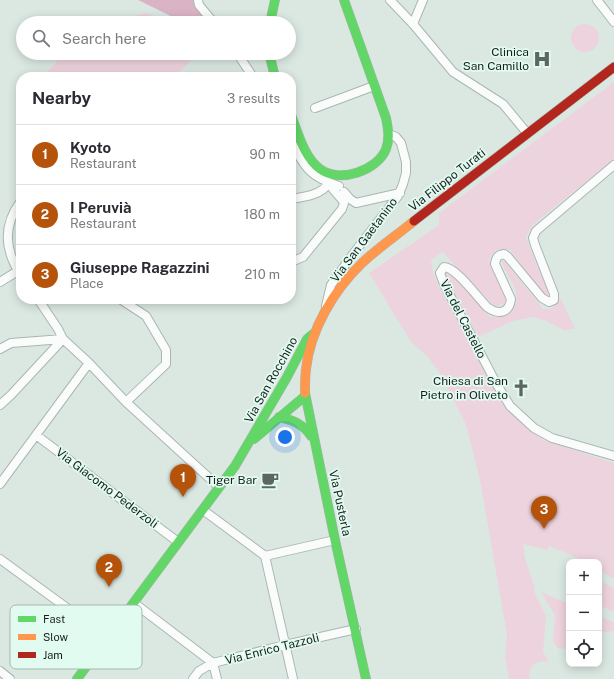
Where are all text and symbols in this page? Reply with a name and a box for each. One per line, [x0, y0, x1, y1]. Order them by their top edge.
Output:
search box [16, 16, 296, 60]
icon: search [30, 27, 52, 49]
text: Search here [62, 30, 146, 47]
place label: Clinica San Camillo [463, 45, 529, 73]
hospital icon: Clinica San Camillo [532, 49, 552, 69]
text: Nearby [32, 88, 91, 108]
text: 3 results [227, 91, 280, 106]
text: Kyoto [70, 139, 111, 156]
street label: Via Filippo Turati [406, 146, 488, 214]
text: 1 [42, 147, 48, 162]
text: 90 m [250, 147, 280, 162]
text: Restaurant [70, 156, 136, 171]
street label: Via San Gaetanino [328, 195, 400, 285]
text: I Peruvià [70, 199, 132, 216]
text: 2 [41, 207, 49, 222]
text: 180 m [244, 207, 280, 222]
text: Restaurant [70, 216, 136, 231]
text: Giuseppe Ragazzini [70, 259, 210, 276]
text: 3 [41, 267, 49, 282]
text: 210 m [245, 267, 280, 282]
text: Place [70, 276, 104, 291]
street label: Via del Castello [437, 277, 489, 361]
street label: Via San Rocchino [242, 334, 301, 426]
place label: Chiesa di San Pietro in Oliveto [420, 374, 508, 402]
church icon: Chiesa di San Pietro in Oliveto [511, 378, 531, 398]
your location [275, 427, 295, 447]
street label: Via Giacomo Pederzoli [53, 445, 161, 531]
pin: 1 [170, 464, 196, 497]
street label: Via Pusterla [326, 469, 354, 537]
cafe icon: Tiger Bar [260, 470, 280, 490]
place label: Tiger Bar [206, 473, 257, 487]
pin: 3 [531, 496, 557, 529]
pin: 2 [96, 554, 122, 587]
map controls [566, 559, 602, 667]
button: + [566, 559, 602, 595]
button: − [566, 595, 602, 631]
legend [10, 605, 142, 669]
text: Fast [43, 613, 65, 625]
text: Slow [43, 631, 69, 643]
street label: Via Enrico Tazzoli [223, 631, 321, 667]
button: locate [566, 631, 602, 667]
text: Jam [43, 649, 63, 661]

